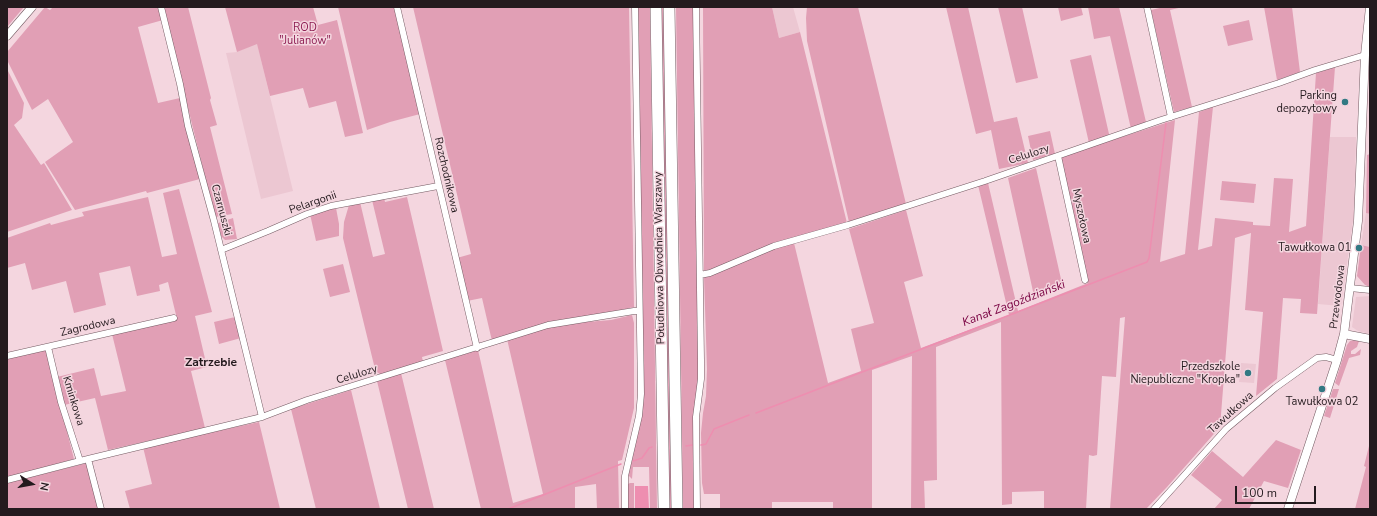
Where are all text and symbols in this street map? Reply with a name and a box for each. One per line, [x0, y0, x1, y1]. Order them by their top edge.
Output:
park label: ROD "Julianów" [279, 21, 331, 47]
place label: Parking depozytowy [1277, 89, 1337, 115]
marker: Parking depozytowy [1340, 97, 1350, 107]
street label: Rozchodnikowa [431, 136, 461, 214]
street label: Celulozy [1007, 142, 1051, 168]
street label: Południowa Obwodnica Warszawy [652, 172, 668, 344]
street label: Czarnuszki [208, 183, 234, 237]
street label: Myszołowa [1069, 187, 1093, 245]
street label: Pelargonii [287, 189, 339, 217]
place label: Tawułkowa 01 [1278, 241, 1351, 255]
marker: Tawułkowa 01 [1354, 243, 1364, 253]
street label: Przewodowa [1328, 264, 1348, 330]
water label: Kanał Zagoździański [960, 278, 1068, 330]
street label: Zagrodowa [59, 314, 117, 340]
district label: Zatrzebie [185, 356, 237, 370]
place label: Przedszkole Niepubliczne "Kropka" [1130, 360, 1240, 386]
street label: Celulozy [335, 363, 379, 387]
marker: Przedszkole Niepubliczne "Kropka" [1243, 368, 1253, 378]
street label: Kminkowa [59, 374, 87, 428]
marker: Tawułkowa 02 [1317, 384, 1327, 394]
street label: Tawułkowa [1206, 389, 1256, 437]
place label: Tawułkowa 02 [1286, 395, 1358, 409]
north arrow [12, 464, 52, 504]
scale bar [1237, 478, 1318, 504]
text: N [36, 481, 52, 492]
text: 100 m [1242, 485, 1277, 501]

